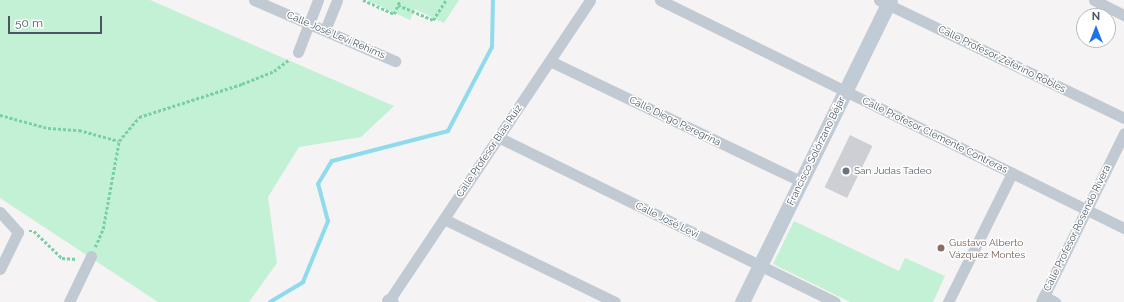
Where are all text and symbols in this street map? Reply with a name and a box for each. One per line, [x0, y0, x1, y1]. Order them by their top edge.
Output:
scale bar [10, 8, 104, 34]
north arrow [1076, 8, 1116, 48]
street label: Calle José Levi Rehims [285, 9, 387, 61]
text: N [1092, 10, 1100, 23]
text: 50 m [15, 16, 43, 30]
street label: Calle Profesor Zeferino Robles [936, 23, 1068, 95]
street label: Calle Diego Peregrina [627, 94, 723, 148]
street label: Calle Profesor Clemente Contreras [860, 94, 1010, 176]
street label: Francisco Solórzano Béjar [784, 95, 848, 207]
street label: Calle Profesor Blas Ruíz [454, 102, 524, 200]
street label: Calle Profesor Rosendo Rivera [1041, 163, 1113, 293]
place label: San Judas Tadeo [854, 165, 932, 177]
marker: San Judas Tadeo [841, 166, 851, 176]
street label: Calle José Levi [633, 199, 701, 241]
place label: Gustavo Alberto Vázquez Montes [949, 236, 1025, 260]
marker: Gustavo Alberto Vázquez Montes [936, 243, 946, 253]

